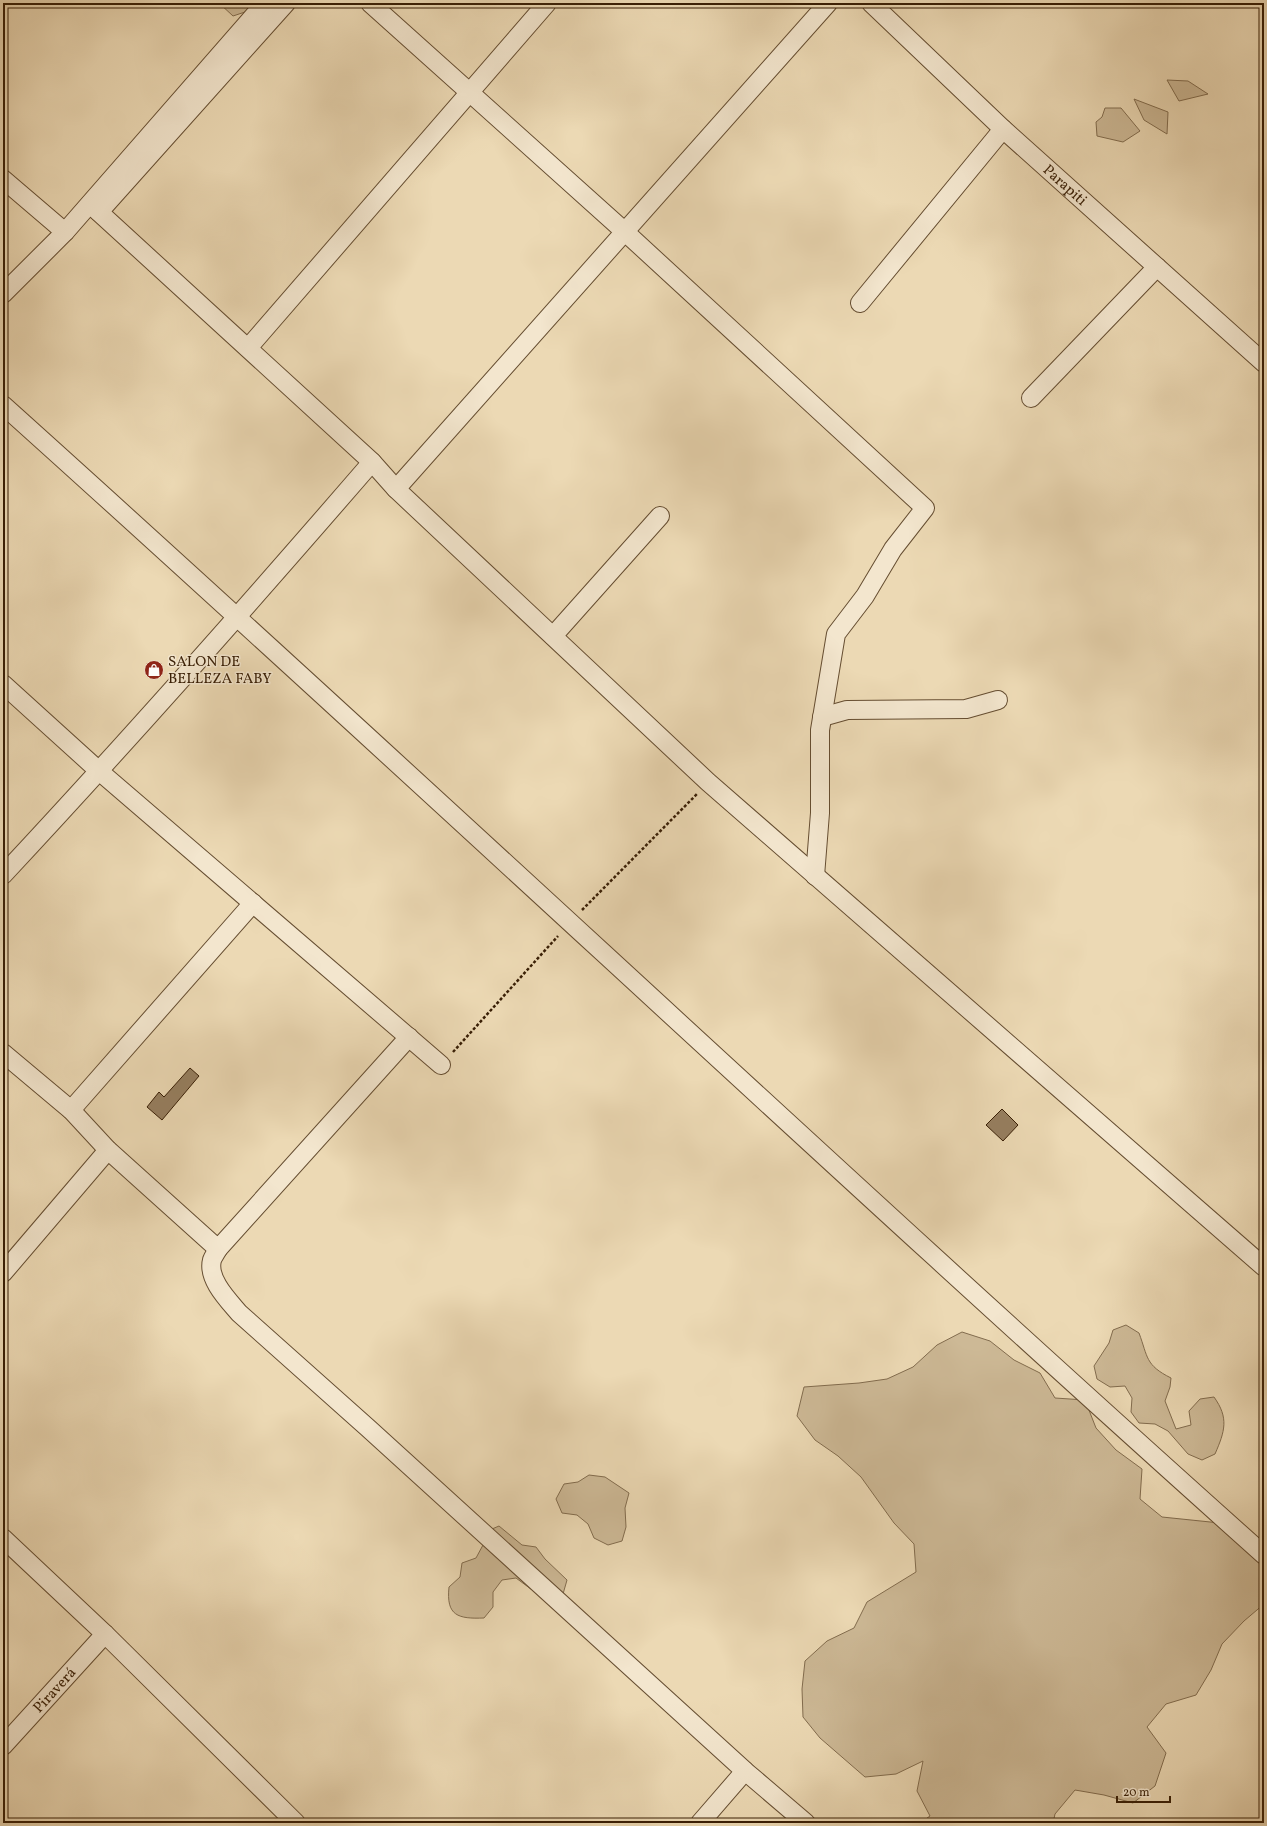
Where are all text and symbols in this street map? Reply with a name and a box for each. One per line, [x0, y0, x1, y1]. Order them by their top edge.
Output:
street label: Parapiti [1037, 160, 1091, 211]
place label: SALON DE BELLEZA FABY [168, 652, 272, 690]
shop icon: SALON DE BELLEZA FABY [143, 659, 165, 681]
street label: Piraverá [29, 1663, 82, 1718]
scale bar [1117, 1778, 1170, 1804]
text: 20 m [1123, 1785, 1150, 1801]

